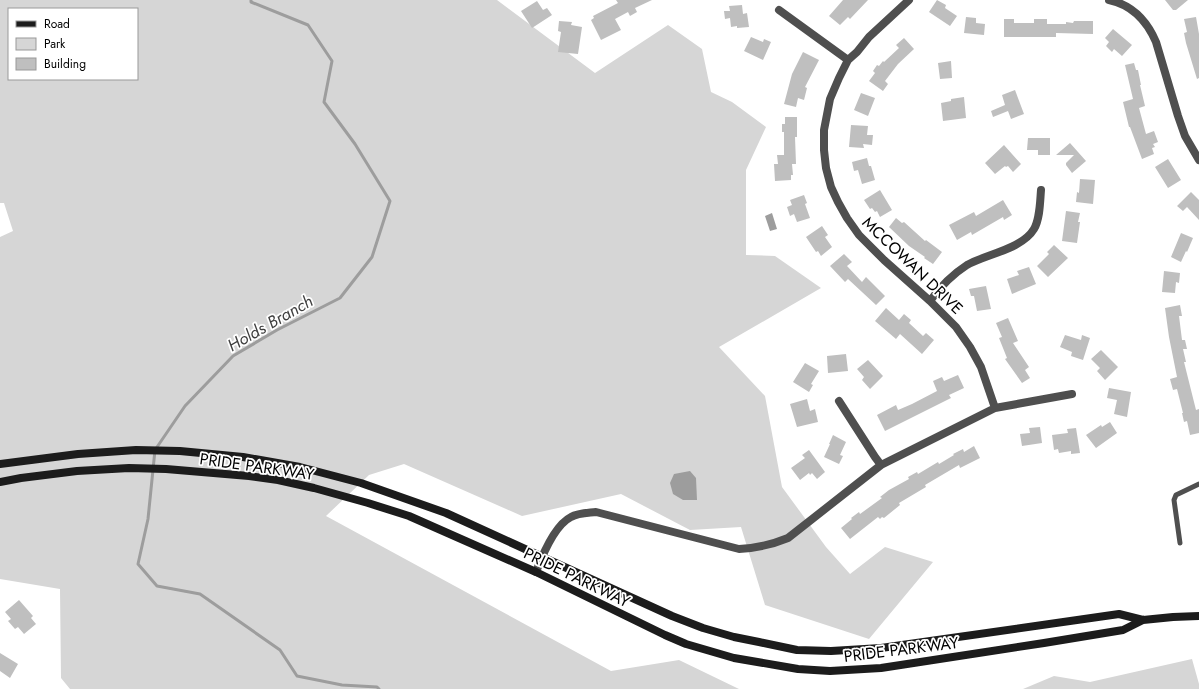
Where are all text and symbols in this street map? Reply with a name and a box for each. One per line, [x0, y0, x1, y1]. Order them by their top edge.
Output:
legend [8, 8, 138, 80]
text: Road [44, 15, 70, 33]
text: Park [44, 35, 66, 53]
text: Building [44, 55, 86, 73]
street label: MCCOWAN DRIVE [857, 211, 968, 320]
water label: Holds Branch [223, 289, 317, 357]
street label: PRIDE PARKWAY [198, 447, 316, 486]
street label: PRIDE PARKWAY [520, 542, 634, 613]
street label: PRIDE PARKWAY [842, 631, 960, 668]

